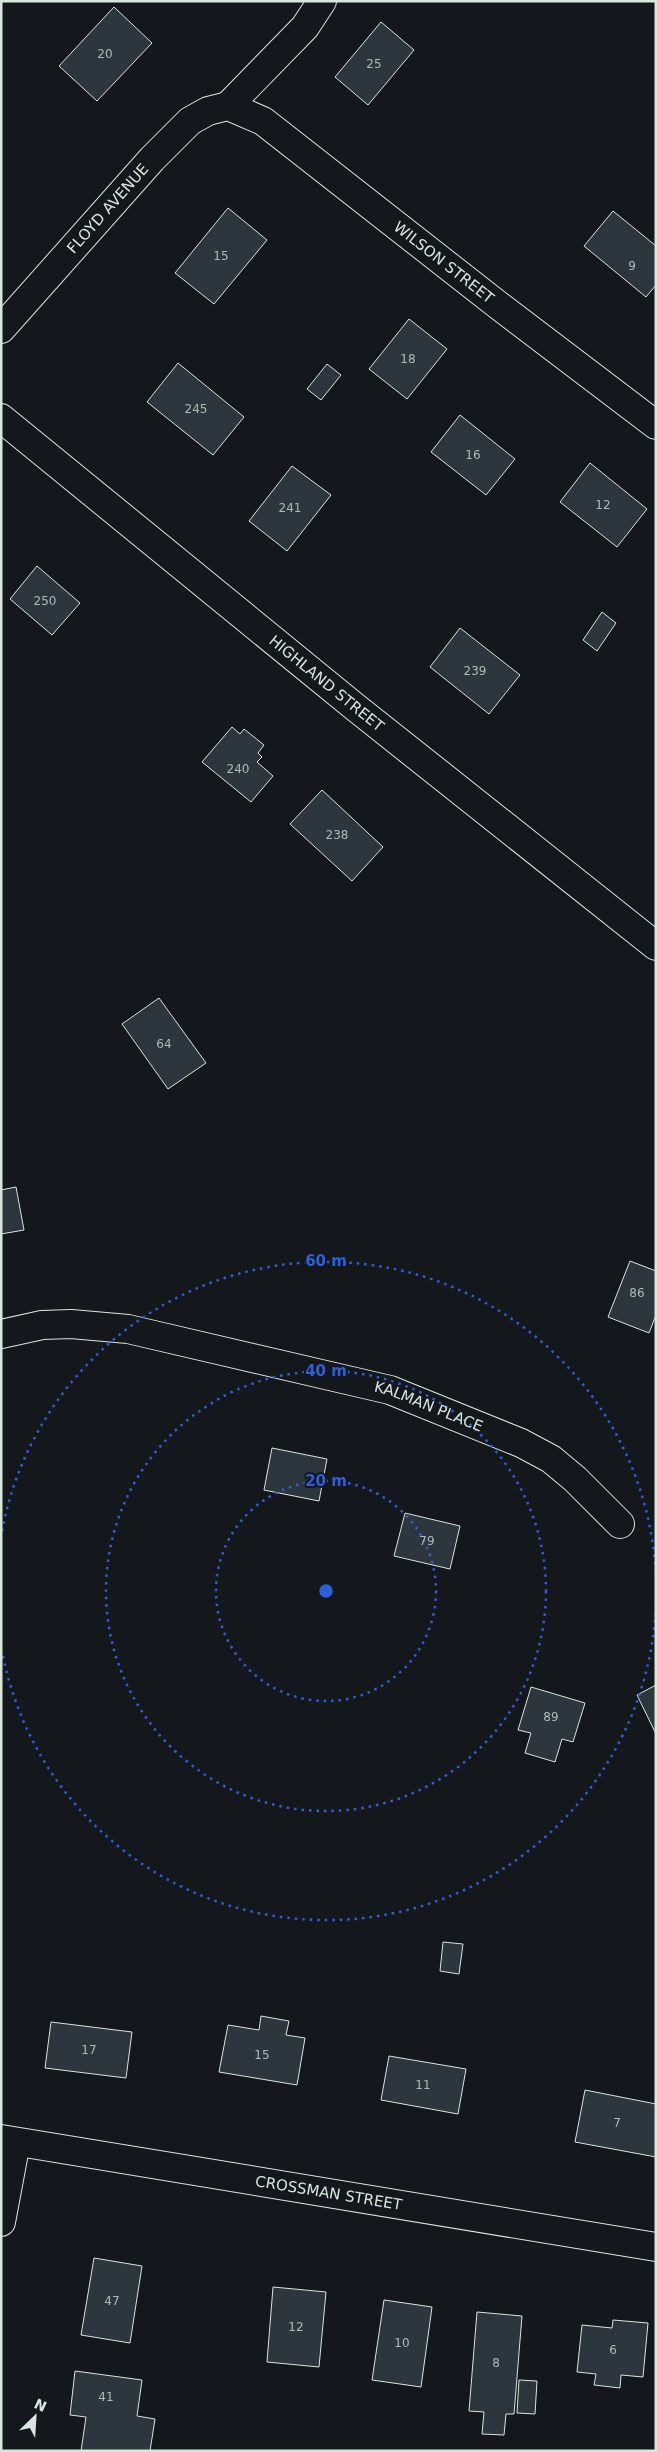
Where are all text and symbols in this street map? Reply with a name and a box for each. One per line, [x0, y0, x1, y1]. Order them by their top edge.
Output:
house number: 20 [97, 47, 113, 61]
house number: 25 [366, 57, 382, 71]
street label: FLOYD AVENUE [63, 160, 152, 257]
street label: WILSON STREET [390, 218, 498, 308]
house number: 15 [213, 249, 229, 263]
house number: 9 [628, 259, 636, 273]
house number: 18 [400, 352, 416, 366]
house number: 245 [185, 402, 207, 416]
house number: 16 [465, 448, 481, 462]
house number: 12 [595, 498, 611, 512]
house number: 241 [279, 501, 301, 515]
house number: 250 [34, 594, 56, 608]
street label: HIGHLAND STREET [265, 632, 388, 736]
house number: 239 [464, 664, 486, 678]
house number: 240 [227, 762, 249, 776]
house number: 238 [326, 828, 348, 842]
house number: 64 [156, 1037, 172, 1051]
text: 60 m [305, 1252, 347, 1270]
house number: 86 [629, 1286, 645, 1300]
text: 40 m [305, 1362, 347, 1380]
street label: KALMAN PLACE [373, 1378, 485, 1436]
text: 20 m [305, 1472, 347, 1490]
house number: 79 [419, 1534, 435, 1548]
centre of rings [317, 1582, 335, 1600]
house number: 89 [543, 1710, 559, 1724]
house number: 17 [81, 2043, 97, 2057]
house number: 15 [254, 2048, 270, 2062]
house number: 11 [415, 2078, 431, 2092]
house number: 7 [613, 2116, 621, 2130]
street label: CROSSMAN STREET [254, 2172, 404, 2214]
house number: 47 [104, 2294, 120, 2308]
house number: 12 [288, 2320, 304, 2334]
house number: 10 [394, 2336, 410, 2350]
house number: 6 [609, 2343, 617, 2357]
house number: 8 [492, 2356, 500, 2370]
house number: 41 [98, 2390, 114, 2404]
north arrow [10, 2392, 60, 2442]
text: N [32, 2395, 49, 2415]

